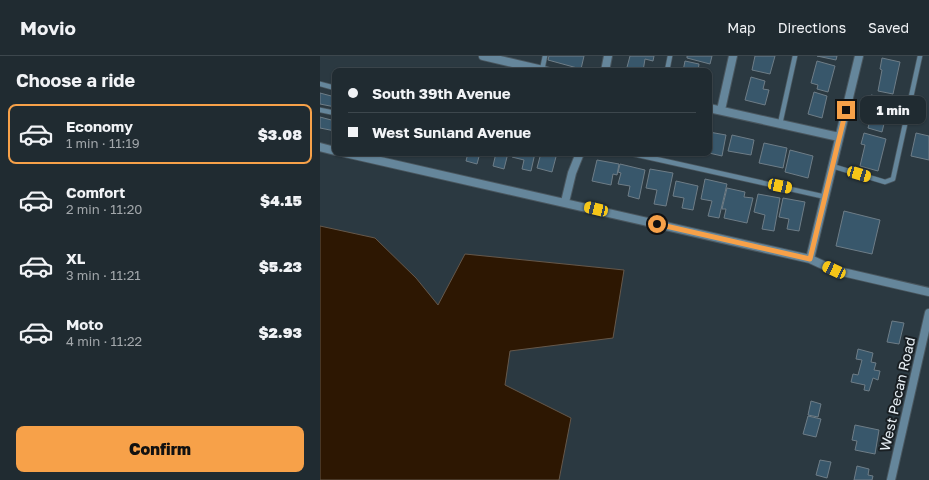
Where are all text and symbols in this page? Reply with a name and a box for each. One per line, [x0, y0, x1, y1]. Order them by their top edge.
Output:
text: Movio [20, 16, 76, 39]
text: Map [727, 19, 756, 36]
text: Directions [778, 19, 846, 36]
text: Saved [868, 19, 909, 36]
text: Choose a ride [16, 69, 135, 91]
text: South 39th Avenue [372, 84, 511, 102]
callout: 1 min [860, 96, 926, 124]
route end [837, 101, 855, 119]
text: 1 min [876, 102, 910, 118]
icon: car [18, 116, 54, 152]
text: Economy [66, 117, 133, 135]
text: West Sunland Avenue [372, 123, 531, 141]
text: $3.08 [258, 125, 302, 143]
text: 1 min · 11:19 [66, 135, 140, 151]
car [846, 165, 872, 183]
car [767, 178, 793, 194]
icon: car [18, 182, 54, 218]
text: Comfort [66, 183, 125, 201]
text: $4.15 [260, 191, 302, 209]
car [583, 200, 609, 218]
text: 2 min · 11:20 [66, 201, 142, 217]
route start [648, 215, 666, 233]
icon: car [18, 248, 54, 284]
text: XL [66, 249, 85, 267]
text: $5.23 [259, 257, 302, 275]
car [821, 259, 847, 281]
text: 3 min · 11:21 [66, 267, 141, 283]
icon: car [18, 314, 54, 350]
text: Moto [66, 315, 103, 333]
text: $2.93 [258, 323, 302, 341]
text: 4 min · 11:22 [66, 333, 142, 349]
street label: West Pecan Road [876, 335, 918, 453]
button: Confirm [16, 426, 304, 472]

